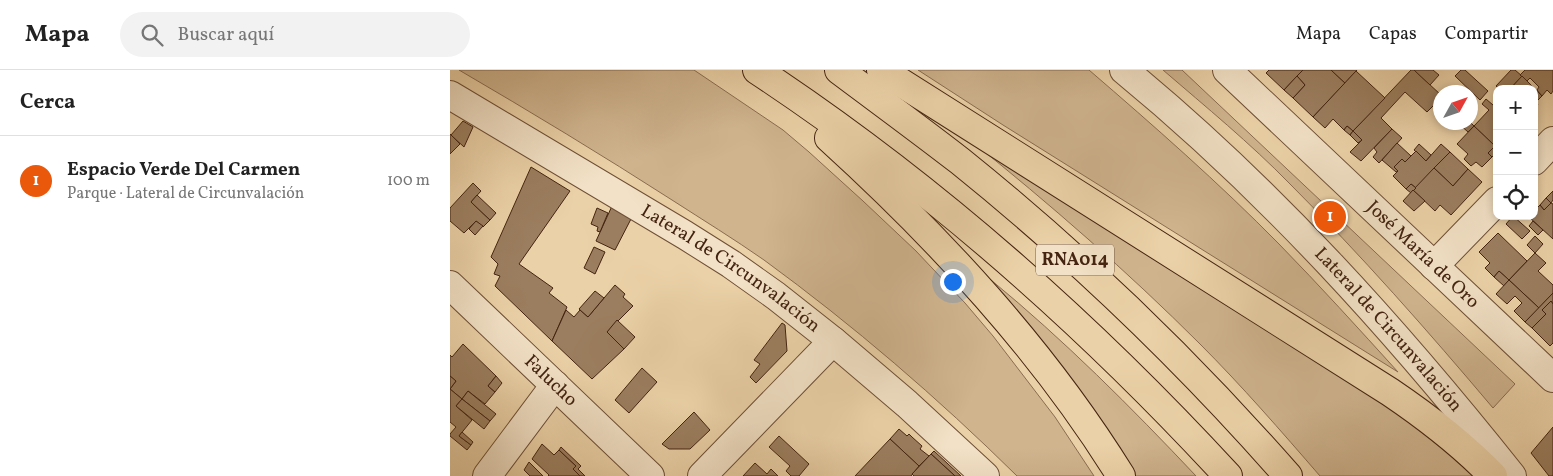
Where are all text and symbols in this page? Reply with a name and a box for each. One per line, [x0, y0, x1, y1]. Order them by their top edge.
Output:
search box [120, 12, 470, 57]
text: Mapa [25, 18, 90, 52]
icon: search [138, 21, 166, 49]
text: Buscar aquí [178, 22, 274, 48]
text: Mapa [1296, 22, 1341, 47]
text: Capas [1369, 22, 1417, 47]
text: Compartir [1445, 22, 1528, 47]
north arrow [1433, 85, 1478, 130]
map controls [1493, 85, 1538, 220]
button: + [1493, 85, 1538, 130]
text: Cerca [20, 88, 75, 117]
button: − [1493, 130, 1538, 175]
text: Espacio Verde Del Carmen [67, 157, 300, 183]
text: 1 [33, 170, 39, 192]
text: 100 m [387, 170, 430, 192]
button: locate [1493, 175, 1538, 220]
text: Parque · Lateral de Circunvalación [67, 183, 304, 205]
street label: José María de Oro [1360, 195, 1485, 315]
street label: Lateral de Circunvalación [636, 198, 826, 339]
pin: 1 [1314, 198, 1346, 236]
street label: Lateral de Circunvalación [1308, 242, 1468, 418]
road number: RNA014 [1036, 244, 1114, 276]
your location [940, 269, 966, 295]
street label: Falucho [518, 349, 583, 413]

